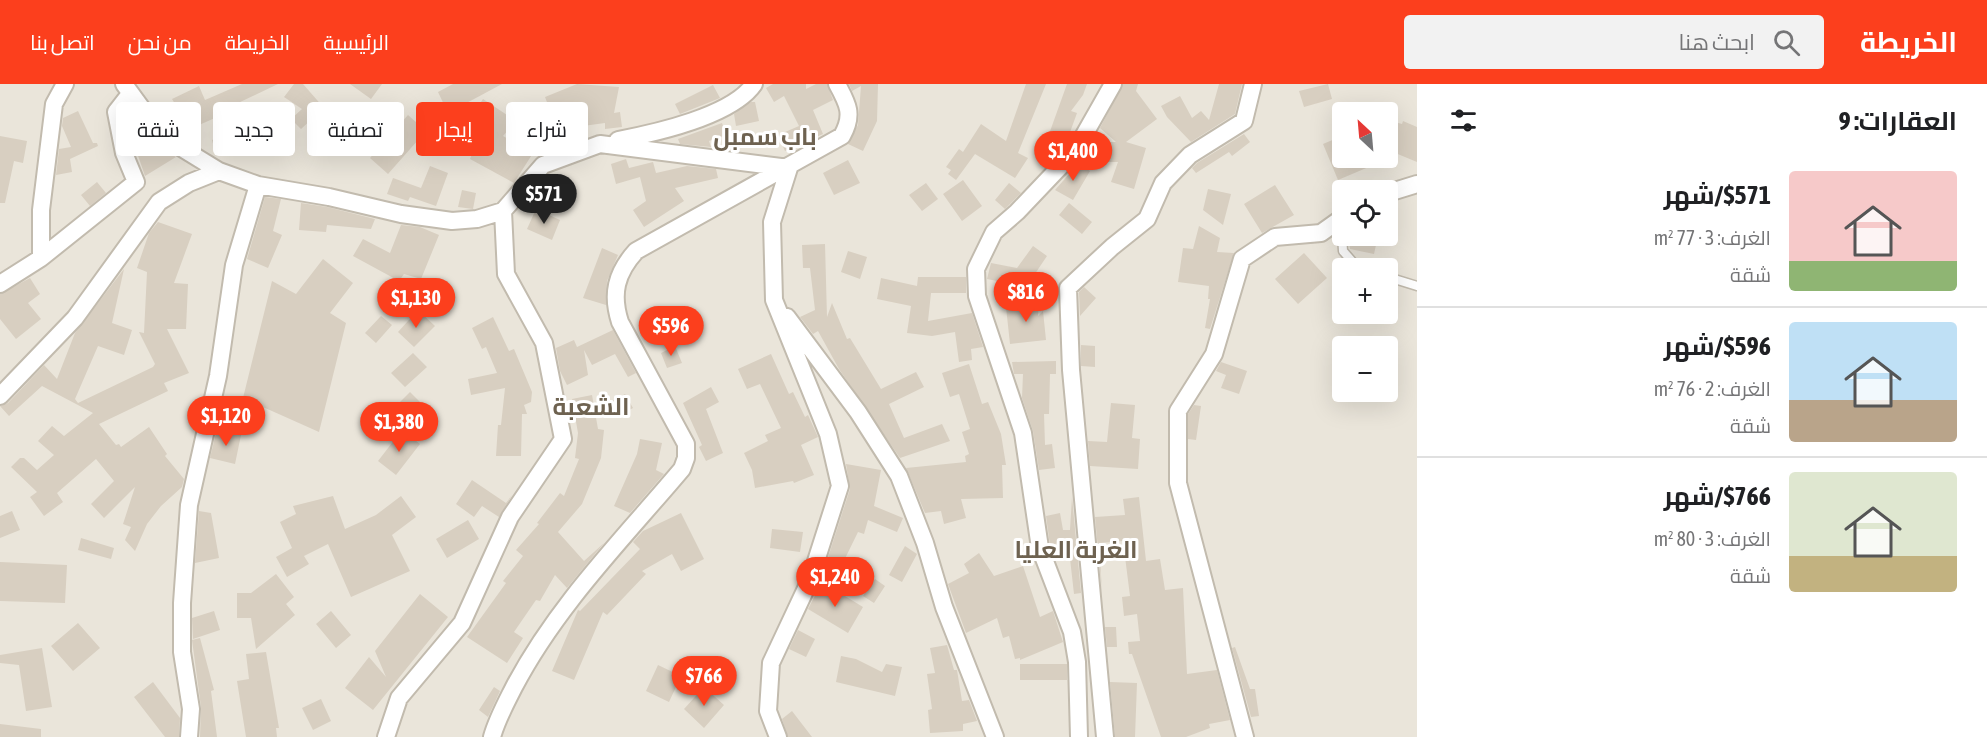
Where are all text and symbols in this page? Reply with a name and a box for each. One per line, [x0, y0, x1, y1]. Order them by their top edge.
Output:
search box [1404, 15, 1824, 69]
icon: search [1770, 26, 1803, 59]
text: الخريطة [1860, 26, 1957, 58]
text: ابحث هنا [1678, 29, 1755, 55]
text: اتصل بنا [30, 30, 95, 54]
text: من نحن [128, 30, 192, 54]
text: الخريطة [225, 30, 290, 54]
text: الرئيسية [323, 30, 389, 54]
chip: شقة [116, 102, 201, 156]
chip: جديد [213, 102, 295, 156]
chip: تصفية [307, 102, 404, 156]
chip: إيجار [416, 102, 494, 156]
chip: شراء [506, 102, 588, 156]
north arrow [1332, 102, 1398, 168]
map controls [1332, 102, 1398, 402]
icon: filters [1447, 104, 1480, 137]
text: العقارات: 9 [1838, 106, 1957, 136]
district label: باب سمبل [713, 123, 817, 151]
pin: $1,400 [1024, 131, 1122, 182]
text: $1,400 [1048, 139, 1098, 162]
pin: $571 [508, 174, 580, 225]
button: locate [1332, 180, 1398, 246]
text: $571/شهر [1664, 180, 1771, 210]
text: $571 [526, 182, 562, 205]
icon: home [1837, 195, 1909, 267]
text: الغرف: 3 · 77 m² [1654, 226, 1771, 249]
button: + [1332, 258, 1398, 324]
text: شقة [1730, 263, 1771, 286]
pin: $816 [990, 272, 1062, 323]
pin: $1,130 [367, 278, 465, 329]
text: $816 [1008, 280, 1044, 303]
text: $1,130 [391, 286, 441, 309]
pin: $596 [635, 306, 707, 357]
text: $596 [653, 314, 689, 337]
text: $596/شهر [1664, 331, 1771, 361]
button: − [1332, 336, 1398, 402]
icon: home [1837, 346, 1909, 418]
text: الغرف: 2 · 76 m² [1654, 377, 1771, 400]
district label: الشعبة [553, 393, 629, 420]
pin: $1,120 [177, 396, 275, 447]
pin: $1,380 [350, 402, 448, 453]
text: $1,120 [201, 404, 251, 427]
text: $1,380 [374, 410, 424, 433]
text: شقة [1730, 414, 1771, 437]
text: $766/شهر [1664, 481, 1771, 511]
icon: home [1837, 496, 1909, 568]
text: الغرف: 3 · 80 m² [1654, 527, 1771, 550]
district label: الغربة العليا [1014, 536, 1138, 564]
pin: $1,240 [786, 557, 884, 608]
text: شقة [1730, 564, 1771, 587]
text: $1,240 [810, 565, 860, 588]
pin: $766 [668, 656, 740, 707]
text: $766 [686, 664, 722, 687]

